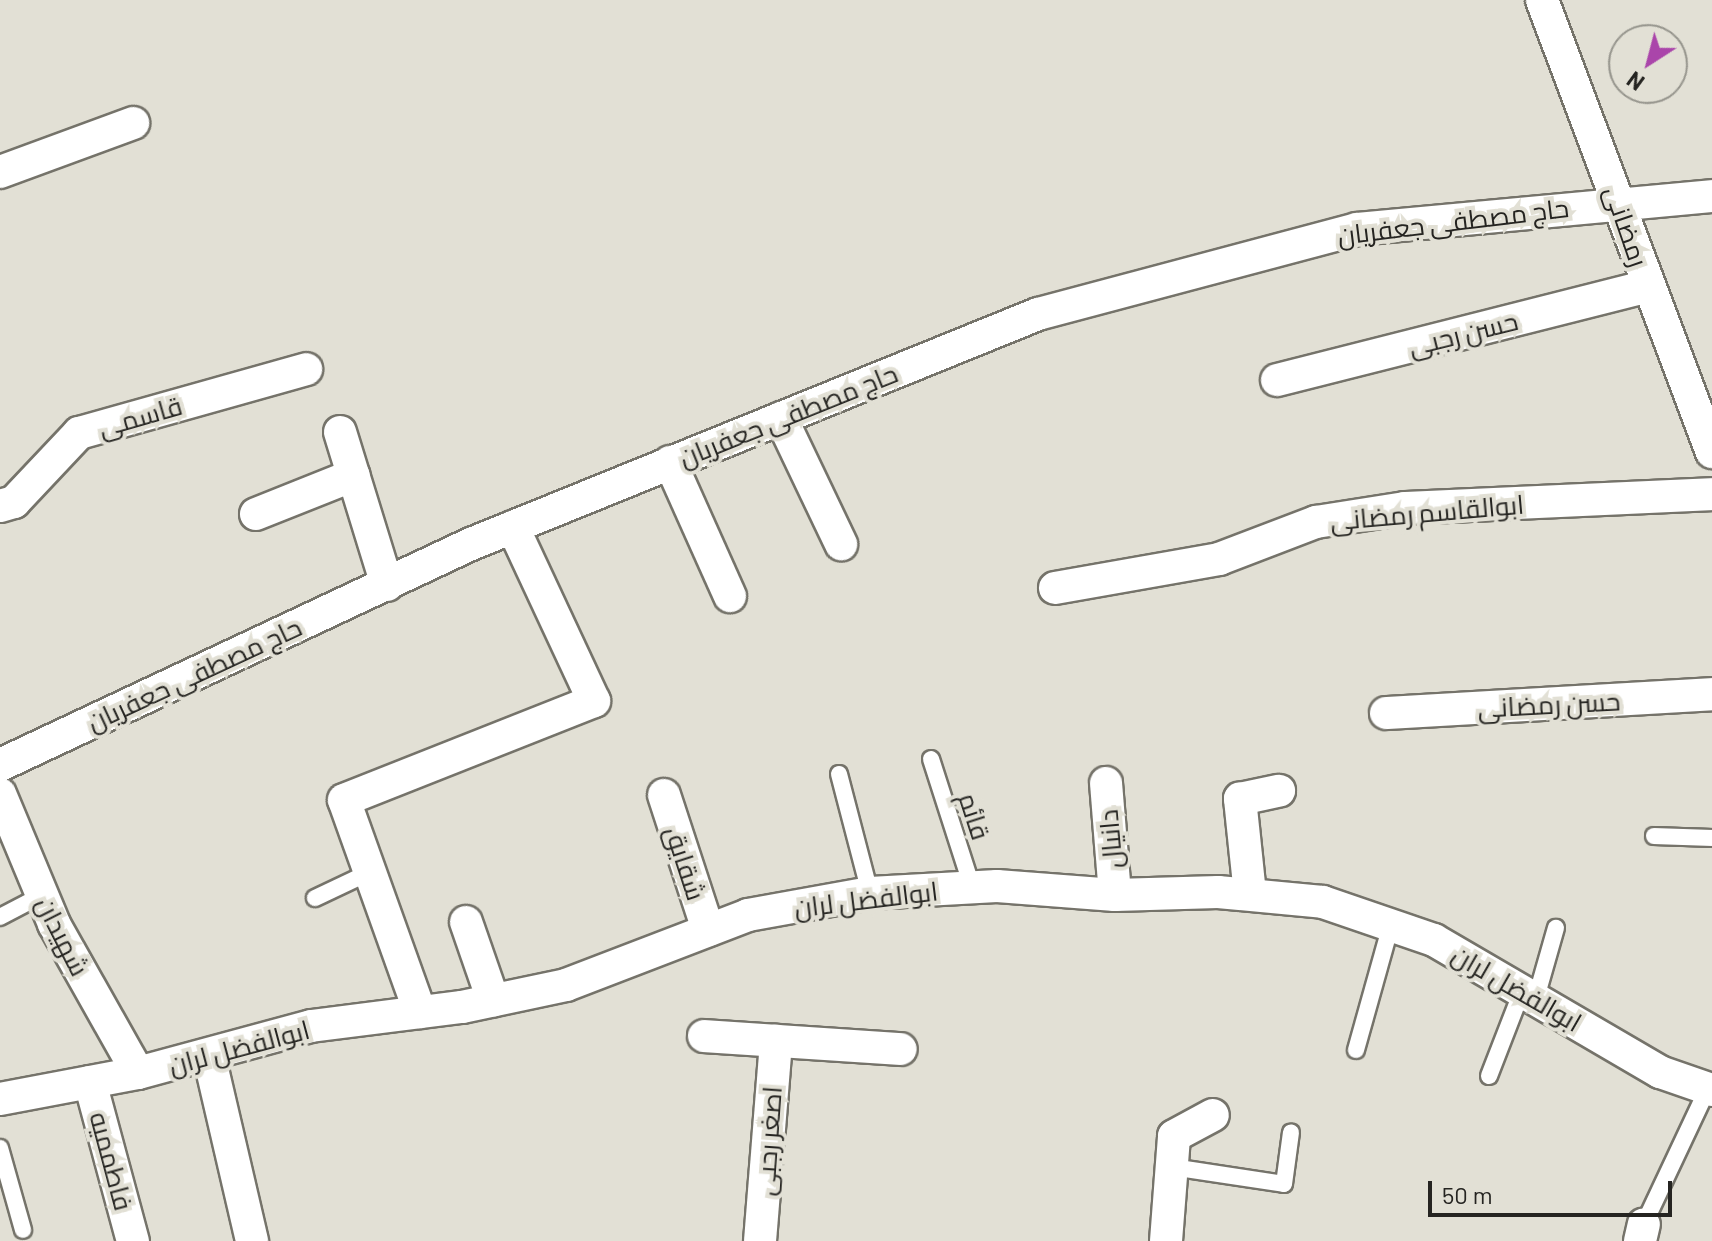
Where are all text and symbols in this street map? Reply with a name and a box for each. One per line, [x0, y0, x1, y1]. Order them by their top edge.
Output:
north arrow [1608, 24, 1688, 104]
text: N [1622, 67, 1649, 97]
street label: رمضانی [1599, 182, 1655, 270]
street label: حاج مصطفی جعفریان [1336, 191, 1570, 251]
street label: حسن رجبی [1405, 304, 1521, 362]
street label: حاج مصطفی جعفریان [674, 357, 902, 473]
street label: قاسمی [95, 389, 185, 443]
street label: ابوالقاسم رمضانی [1329, 488, 1525, 536]
street label: حاج مصطفی جعفریان [82, 611, 306, 737]
street label: حسن رمضانی [1477, 685, 1621, 723]
street label: قائم [953, 789, 997, 843]
street label: دانیال [1092, 808, 1128, 870]
street label: شقایق [659, 822, 713, 904]
street label: ابوالفضل لران [792, 875, 940, 923]
street label: شهیدان [30, 891, 96, 981]
street label: ابوالفضل لران [1447, 938, 1587, 1038]
street label: ابوالفضل لران [165, 1013, 313, 1081]
street label: اصغر رجبی [749, 1085, 787, 1197]
street label: فاطممیه [84, 1108, 140, 1214]
scale bar [1432, 1165, 1676, 1215]
text: 50 m [1442, 1180, 1493, 1209]

